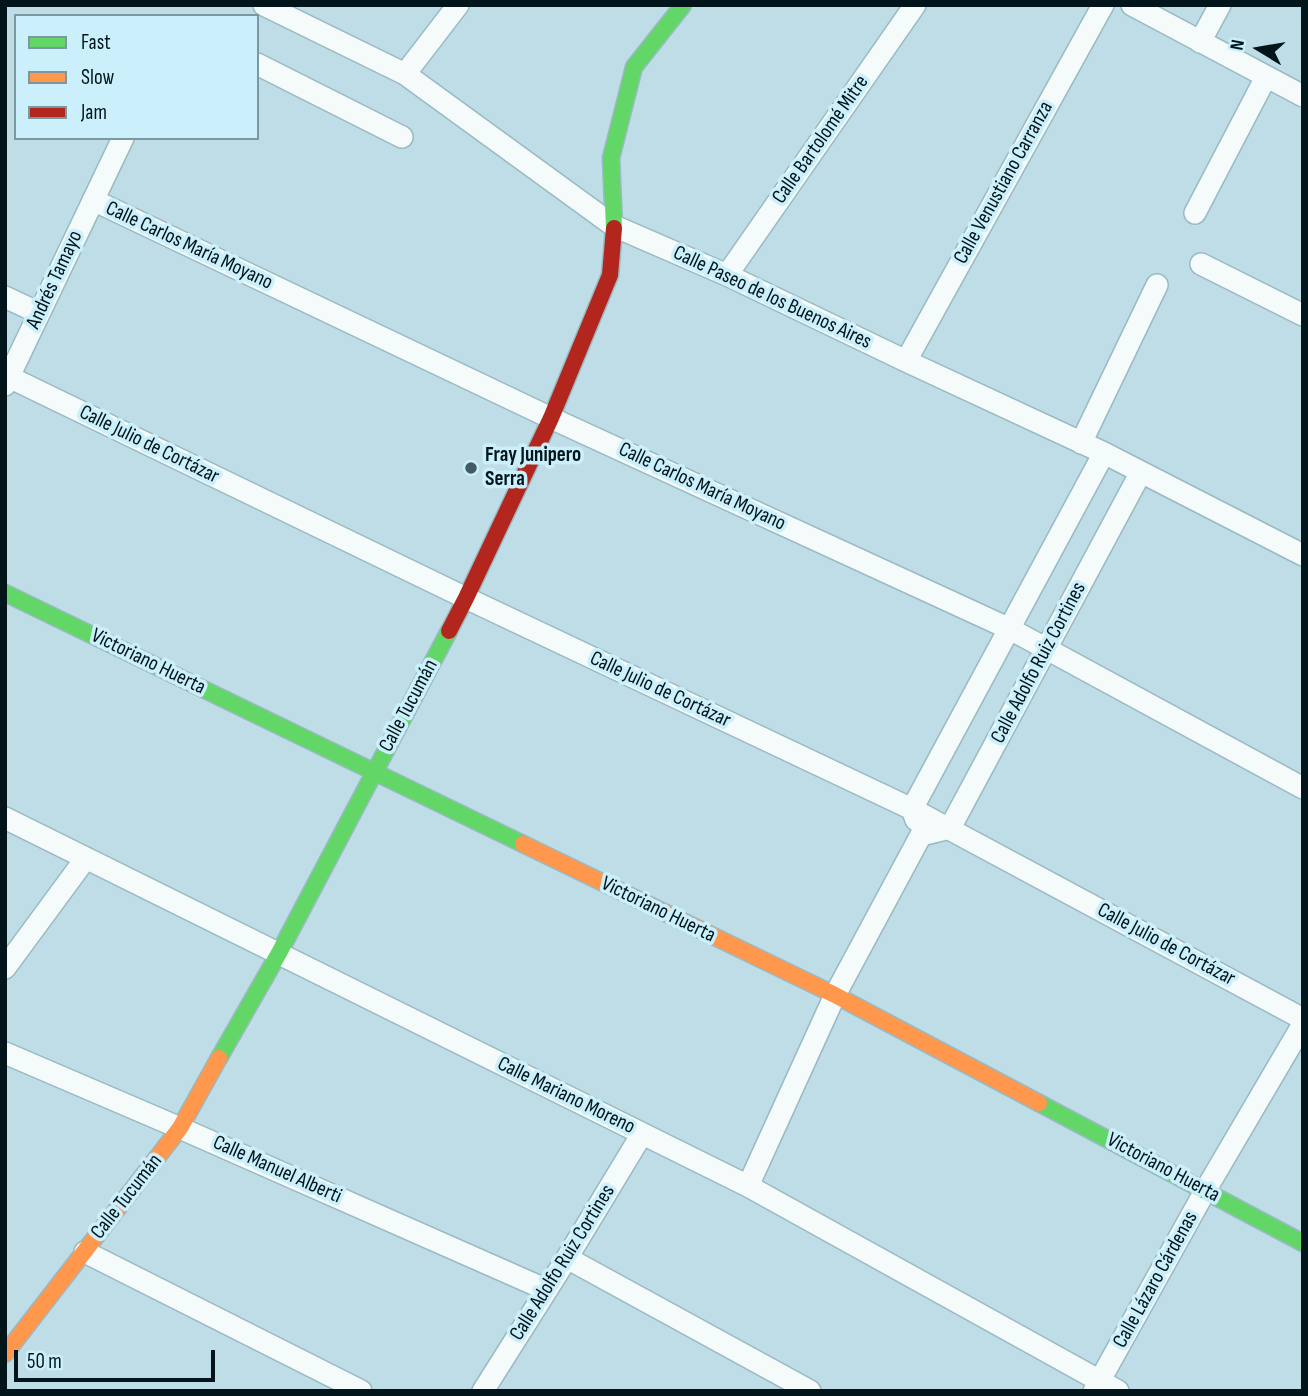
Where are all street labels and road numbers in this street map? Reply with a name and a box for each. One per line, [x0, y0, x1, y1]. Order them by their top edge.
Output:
street label: Calle Bartolomé Mitre [767, 71, 875, 209]
street label: Calle Venustiano Carranza [949, 97, 1059, 269]
street label: Calle Carlos María Moyano [101, 196, 277, 296]
street label: Andrés Tamayo [21, 227, 89, 333]
street label: Calle Paseo de los Buenos Aires [669, 241, 875, 355]
street label: Calle Julio de Cortázar [75, 400, 223, 490]
street label: Calle Carlos María Moyano [614, 437, 790, 537]
street label: Calle Adolfo Ruiz Cortines [986, 578, 1092, 748]
street label: Victoriano Huerta [87, 623, 209, 701]
street label: Calle Julio de Cortázar [586, 646, 734, 734]
street label: Calle Tucumán [374, 655, 444, 757]
street label: Victoriano Huerta [597, 871, 719, 949]
street label: Calle Julio de Cortázar [1093, 898, 1239, 992]
street label: Calle Mariano Moreno [493, 1052, 639, 1140]
street label: Victoriano Huerta [1102, 1128, 1224, 1208]
street label: Calle Manuel Alberti [209, 1130, 345, 1210]
street label: Calle Tucumán [86, 1149, 168, 1245]
street label: Calle Adolfo Ruiz Cortines [505, 1181, 621, 1345]
street label: Calle Lázaro Cárdenas [1108, 1207, 1204, 1353]

